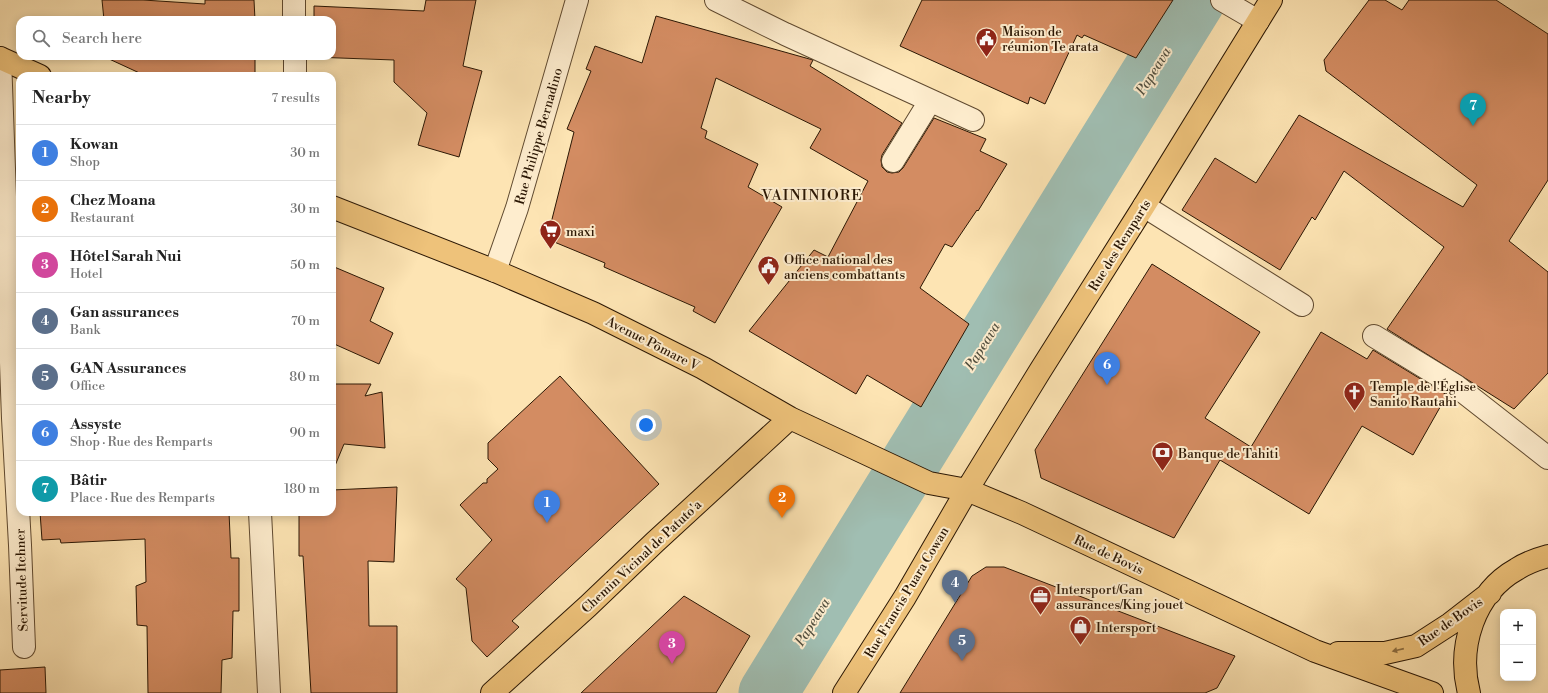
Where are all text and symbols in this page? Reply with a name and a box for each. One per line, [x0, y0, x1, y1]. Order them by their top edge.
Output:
search box [16, 16, 336, 60]
place label: Maison de réunion Te arata [1002, 24, 1099, 55]
public building icon: Maison de réunion Te arata [974, 25, 1000, 58]
icon: search [30, 27, 52, 49]
text: Search here [62, 29, 142, 48]
water label: Papeava [1132, 44, 1176, 100]
street label: Rue Philippe Bernadino [512, 66, 566, 207]
text: Nearby [32, 87, 91, 109]
text: 7 results [271, 90, 320, 106]
pin: 7 [1460, 93, 1486, 126]
text: Kowan [70, 135, 118, 154]
text: 1 [42, 145, 48, 161]
text: 30 m [290, 145, 320, 161]
text: Shop [70, 154, 100, 170]
district label: VAININIORE [760, 186, 863, 205]
text: Chez Moana [70, 191, 156, 210]
street label: Rue des Remparts [1085, 196, 1155, 294]
text: 2 [41, 201, 49, 217]
text: 30 m [290, 201, 320, 217]
text: Restaurant [70, 210, 135, 226]
supermarket icon: maxi [538, 218, 564, 251]
place label: maxi [566, 224, 595, 240]
text: Hôtel Sarah Nui [70, 247, 181, 266]
place label: Office national des anciens combattants [784, 252, 905, 283]
public building icon: Office national des anciens combattants [755, 253, 781, 286]
text: 3 [41, 257, 49, 273]
text: 50 m [290, 257, 320, 273]
text: Hotel [70, 266, 103, 282]
text: Gan assurances [70, 303, 179, 322]
text: 4 [41, 313, 49, 329]
text: 70 m [291, 313, 320, 329]
street label: Avenue Pōmare V [602, 313, 703, 375]
water label: Papeava [961, 319, 1005, 375]
text: Bank [70, 322, 100, 338]
pin: 6 [1094, 352, 1120, 385]
text: GAN Assurances [70, 359, 186, 378]
text: 5 [41, 369, 49, 385]
text: 80 m [289, 369, 320, 385]
text: Office [70, 378, 105, 394]
place label: Temple de l'Église Sanito Rautahi [1370, 378, 1476, 410]
church icon: Temple de l'Église Sanito Rautahi [1342, 380, 1368, 413]
text: Assyste [70, 415, 122, 434]
your location [636, 415, 656, 435]
text: 6 [41, 425, 49, 441]
text: 90 m [289, 425, 320, 441]
text: Shop · Rue des Remparts [70, 434, 213, 450]
bank icon: Banque de Tahiti [1149, 440, 1175, 473]
place label: Banque de Tahiti [1177, 446, 1279, 462]
text: Bâtir [70, 471, 107, 490]
text: 7 [41, 481, 49, 497]
text: 180 m [284, 481, 320, 497]
pin: 2 [769, 485, 795, 518]
text: Place · Rue des Remparts [70, 490, 215, 506]
pin: 1 [534, 490, 560, 523]
street label: Chemin Vicinal de Patuto'a [578, 497, 705, 617]
street label: Rue Francis Puara Cowan [861, 524, 953, 661]
street label: Servitude Itchner [12, 528, 32, 632]
street label: Rue de Bovis [1071, 532, 1146, 578]
pin: 4 [942, 570, 968, 603]
place label: Intersport/Gan assurances/King jouet [1056, 582, 1184, 613]
office icon: Intersport/Gan assurances/King jouet [1027, 583, 1053, 616]
street label: Rue de Bovis [1415, 594, 1486, 650]
water label: Papeava [791, 595, 835, 651]
map controls [1500, 609, 1536, 681]
button: + [1500, 609, 1536, 645]
shop icon: Intersport [1068, 614, 1094, 647]
place label: Intersport [1096, 620, 1157, 636]
pin: 5 [949, 628, 975, 661]
pin: 3 [659, 631, 685, 664]
button: − [1500, 645, 1536, 681]
one-way arrow [1392, 647, 1404, 653]

